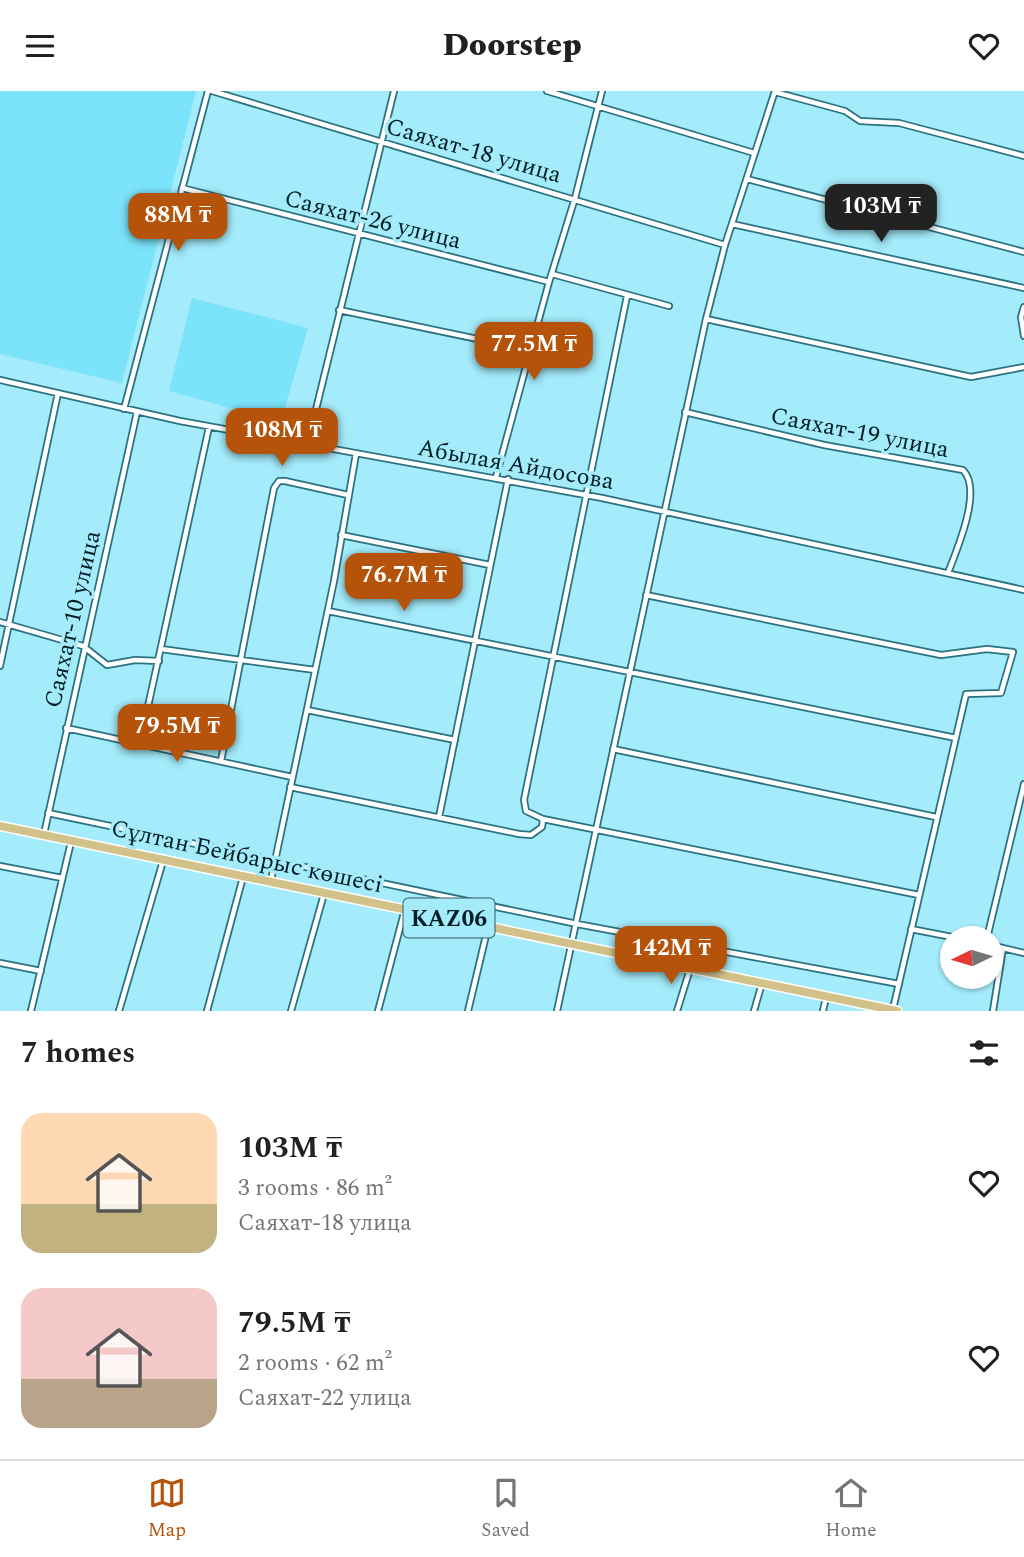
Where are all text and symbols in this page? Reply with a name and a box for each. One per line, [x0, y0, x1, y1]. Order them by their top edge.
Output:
text: Doorstep [443, 21, 581, 70]
icon: menu [21, 27, 59, 65]
icon: heart [965, 27, 1003, 65]
street label: Саяхат-18 улица [382, 109, 566, 193]
street label: Саяхат-26 улица [281, 181, 465, 259]
pin: 103M ₸ [824, 185, 938, 244]
text: 103M ₸ [841, 189, 921, 224]
pin: 88M ₸ [129, 193, 227, 253]
text: 88M ₸ [144, 198, 212, 233]
pin: 77.5M ₸ [469, 323, 599, 382]
text: 77.5M ₸ [491, 327, 577, 362]
street label: Саяхат-19 улица [767, 398, 952, 468]
pin: 108M ₸ [225, 409, 339, 468]
text: 108M ₸ [242, 413, 322, 448]
street label: Абылая Айдосова [415, 430, 617, 500]
street label: Саяхат-10 улица [35, 527, 111, 712]
pin: 76.7M ₸ [339, 553, 469, 613]
text: 76.7M ₸ [361, 558, 447, 593]
pin: 79.5M ₸ [112, 705, 242, 764]
text: 79.5M ₸ [134, 709, 220, 744]
street label: Сұлтан Бейбарыс көшесі [108, 811, 386, 903]
road number: KAZ06 [404, 898, 494, 937]
north arrow [940, 926, 1003, 989]
map controls [940, 926, 1003, 989]
pin: 142M ₸ [614, 927, 728, 986]
text: 142M ₸ [631, 931, 711, 966]
text: 7 homes [21, 1030, 135, 1076]
icon: filters [965, 1034, 1003, 1072]
text: 103M ₸ [238, 1125, 343, 1171]
icon: home [77, 1141, 161, 1225]
icon: heart [965, 1164, 1003, 1202]
text: 3 rooms · 86 m² [238, 1171, 392, 1206]
text: Саяхат-18 улица [238, 1206, 412, 1241]
text: 79.5M ₸ [238, 1300, 351, 1346]
icon: home [77, 1316, 161, 1400]
icon: heart [965, 1339, 1003, 1377]
text: 2 rooms · 62 m² [238, 1346, 392, 1381]
text: Саяхат-22 улица [238, 1381, 412, 1416]
tab: Map [148, 1474, 186, 1545]
tab: Saved [481, 1474, 530, 1545]
tab: Home [825, 1474, 876, 1545]

